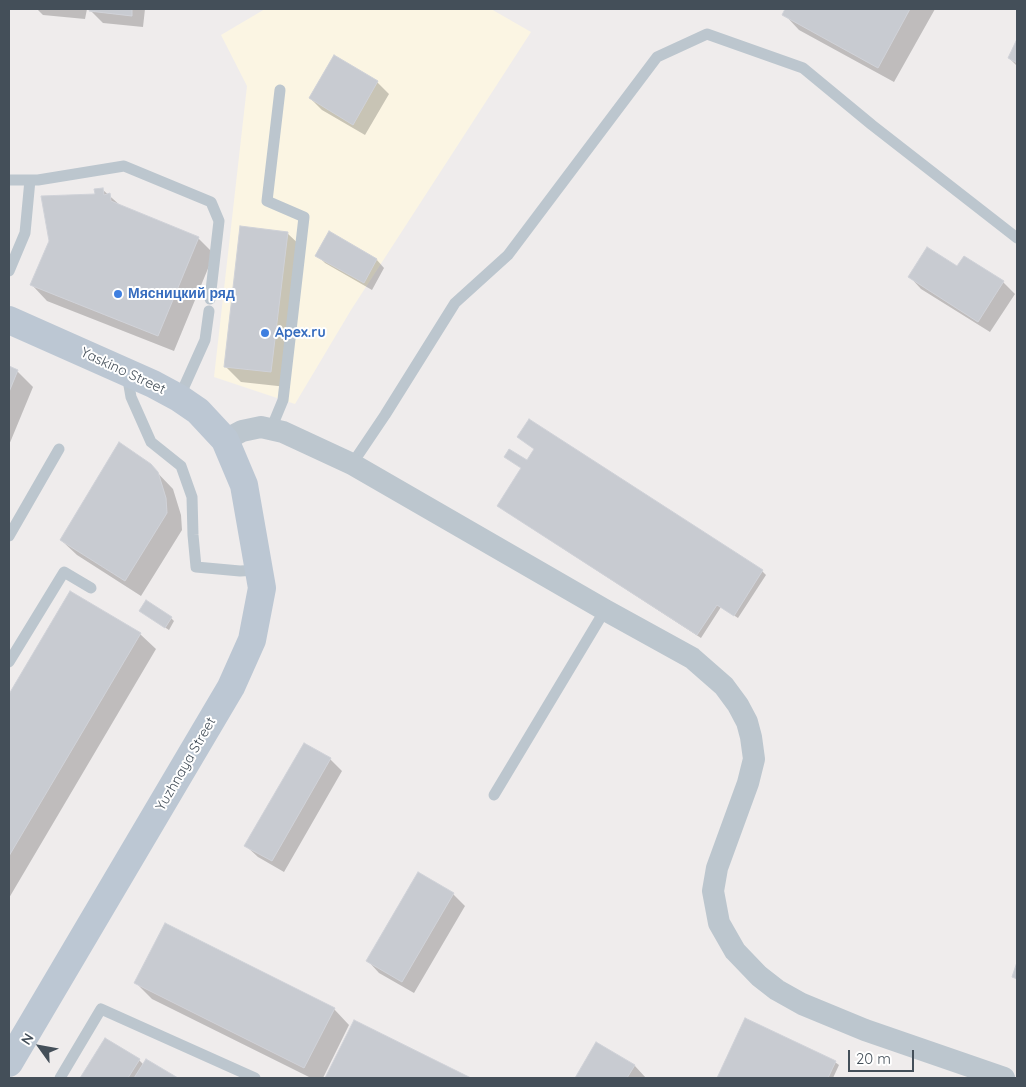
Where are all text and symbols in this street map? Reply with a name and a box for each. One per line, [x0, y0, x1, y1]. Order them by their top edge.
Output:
place label: Мясницкий ряд [128, 286, 235, 302]
marker: Мясницкий ряд [112, 288, 124, 300]
place label: Apex.ru [275, 325, 326, 341]
marker: Apex.ru [259, 327, 271, 339]
street label: Yaskino Street [78, 344, 168, 398]
street label: Yuzhnaya Street [152, 714, 220, 814]
north arrow [15, 1022, 65, 1072]
text: N [17, 1030, 38, 1048]
scale bar [851, 1040, 917, 1072]
text: 20 m [856, 1049, 891, 1068]

